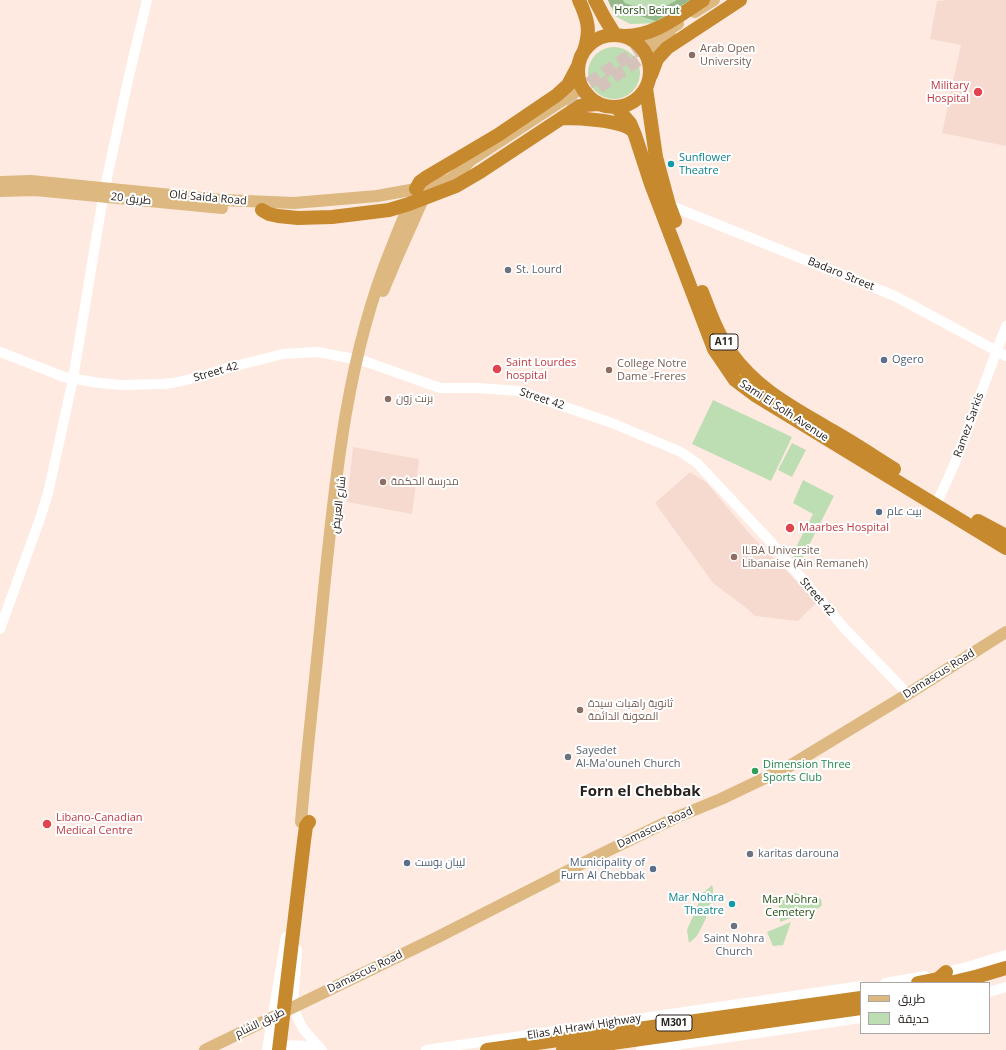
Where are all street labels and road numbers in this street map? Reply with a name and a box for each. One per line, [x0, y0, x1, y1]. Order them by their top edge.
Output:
street label: Old Saida Road [169, 188, 247, 208]
street label: طريق 20 [110, 190, 152, 208]
street label: Badaro Street [806, 255, 876, 293]
road number: A11 [710, 334, 738, 350]
street label: Street 42 [192, 359, 240, 385]
street label: Sami El Solh Avenue [737, 377, 831, 445]
street label: Street 42 [518, 386, 566, 412]
street label: Ramez Sarkis [951, 391, 987, 459]
street label: شارع العريض [329, 476, 349, 534]
street label: Street 42 [797, 575, 837, 619]
street label: Damascus Road [901, 647, 977, 701]
street label: Damascus Road [615, 805, 695, 851]
street label: Damascus Road [325, 948, 405, 996]
street label: طريق الشام [233, 1005, 287, 1041]
street label: Elias Al Hrawi Highway [526, 1011, 642, 1043]
road number: M301 [656, 1015, 692, 1031]

